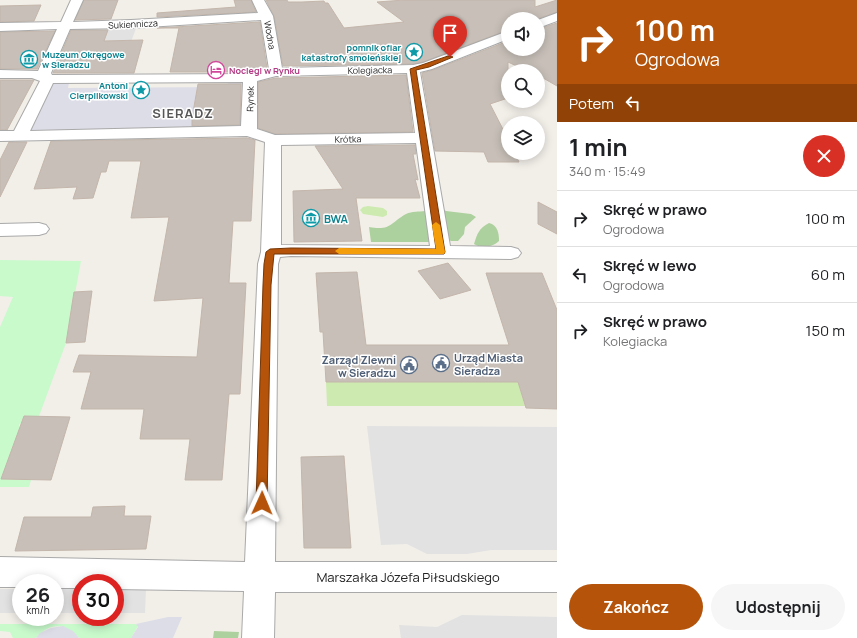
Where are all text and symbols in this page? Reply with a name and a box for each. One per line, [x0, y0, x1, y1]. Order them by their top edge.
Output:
text: 100 m [635, 11, 715, 49]
map controls [501, 12, 545, 160]
button: sound [501, 12, 545, 56]
street label: Sukiennicza [108, 16, 158, 32]
pin [433, 16, 467, 57]
icon: right [569, 16, 621, 68]
street label: Wodna [261, 20, 279, 50]
icon: arrive [439, 22, 461, 44]
place label: pomnik ofiar katastrofy smoleńskiej [302, 41, 401, 64]
place icon: pomnik ofiar katastrofy smoleńskiej [404, 42, 424, 62]
text: Ogrodowa [635, 47, 720, 71]
place label: Muzeum Okręgowe w Sieradzu [42, 48, 125, 71]
museum icon: Muzeum Okręgowe w Sieradzu [19, 49, 39, 69]
hotel icon: Noclegi w Rynku [206, 60, 226, 80]
street label: Kolegiacka [348, 63, 392, 77]
place label: Noclegi w Rynku [229, 64, 300, 77]
button: search [501, 64, 545, 108]
place label: Antoni Cierplikowski [70, 79, 128, 102]
place icon: Antoni Cierplikowski [131, 80, 151, 100]
street label: Rynek [243, 86, 257, 112]
icon: left [622, 92, 644, 114]
text: Potem [569, 93, 614, 114]
district label: SIERADZ [152, 104, 214, 122]
button: layers [501, 116, 545, 160]
text: 1 min [569, 130, 628, 163]
street label: Krótka [334, 132, 362, 146]
button: close [803, 135, 845, 177]
text: 340 m · 15:49 [569, 162, 646, 180]
text: Skręć w prawo [603, 199, 707, 220]
museum icon: BWA [301, 208, 321, 228]
icon: right [569, 208, 591, 230]
text: 100 m [805, 208, 845, 229]
place label: BWA [324, 211, 349, 226]
text: Ogrodowa [603, 220, 664, 238]
text: Skręć w lewo [603, 255, 697, 276]
icon: left [569, 264, 591, 286]
text: 60 m [811, 264, 845, 285]
text: Ogrodowa [603, 276, 664, 294]
text: Skręć w prawo [603, 311, 707, 332]
icon: right [569, 320, 591, 342]
text: 150 m [806, 320, 845, 341]
text: Kolegiacka [603, 332, 667, 350]
place label: Urząd Miasta Sieradza [454, 350, 523, 378]
place label: Zarząd Zlewni w Sieradzu [322, 352, 396, 380]
public building icon: Urząd Miasta Sieradza [431, 353, 451, 373]
public building icon: Zarząd Zlewni w Sieradzu [399, 355, 419, 375]
position arrow [241, 482, 283, 524]
street label: Marszałka Józefa Piłsudskiego [316, 568, 500, 586]
speed limit sign: 30 [72, 574, 124, 626]
text: 26 [26, 581, 50, 608]
button: Zakończ [569, 584, 703, 630]
button: Udostępnij [711, 584, 845, 630]
text: km/h [26, 603, 50, 617]

